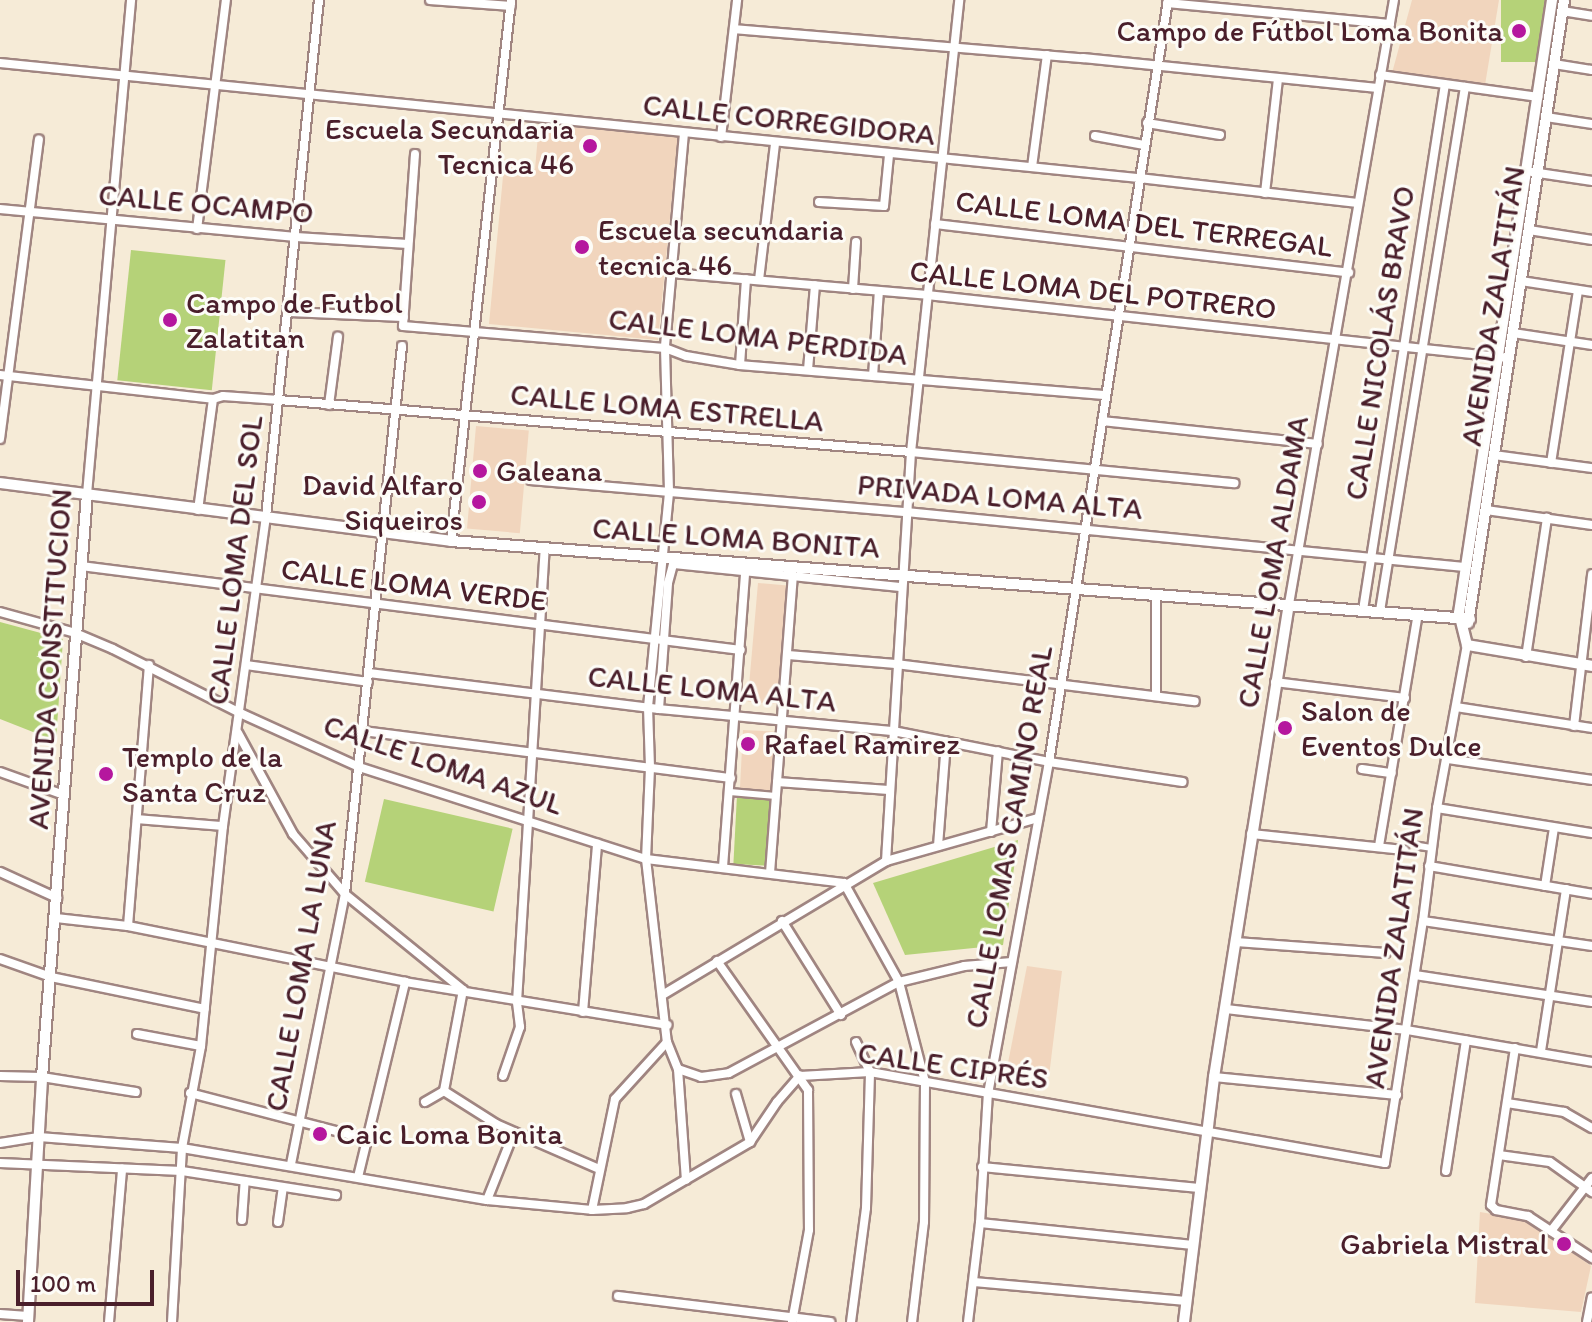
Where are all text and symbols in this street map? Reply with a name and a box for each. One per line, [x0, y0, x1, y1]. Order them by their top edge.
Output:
place label: Campo de Fútbol Loma Bonita [1116, 13, 1503, 49]
marker: Campo de Fútbol Loma Bonita [1510, 22, 1528, 40]
street label: CALLE CORREGIDORA [639, 87, 939, 153]
place label: Escuela Secundaria Tecnica 46 [325, 111, 574, 182]
marker: Escuela Secundaria Tecnica 46 [581, 137, 599, 155]
street label: AVENIDA ZALATITÁN [1453, 163, 1533, 449]
street label: CALLE OCAMPO [97, 177, 315, 231]
street label: CALLE LOMA DEL TERREGAL [953, 183, 1335, 265]
street label: CALLE NICOLÁS BRAVO [1337, 183, 1423, 503]
place label: Escuela secundaria tecnica 46 [598, 212, 844, 282]
marker: Escuela secundaria tecnica 46 [573, 238, 591, 256]
street label: CALLE LOMA DEL POTRERO [908, 253, 1278, 327]
place label: Campo de Futbol Zalatitan [186, 285, 403, 356]
street label: CALLE LOMA PERDIDA [608, 301, 908, 373]
marker: Campo de Futbol Zalatitan [161, 311, 179, 329]
street label: CALLE LOMA ESTRELLA [509, 376, 825, 440]
street label: CALLE LOMA DEL SOL [199, 413, 271, 707]
street label: CALLE LOMA ALDAMA [1230, 414, 1316, 710]
place label: Galeana [496, 453, 602, 489]
marker: Galeana [471, 462, 489, 480]
place label: David Alfaro Siqueiros [302, 467, 463, 538]
street label: PRIVADA LOMA ALTA [856, 467, 1144, 527]
street label: AVENIDA CONSTITUCION [20, 487, 80, 831]
marker: David Alfaro Siqueiros [470, 493, 488, 511]
street label: CALLE LOMA BONITA [593, 510, 879, 566]
street label: CALLE LOMA VERDE [279, 551, 549, 619]
street label: CALLE LOMAS CAMINO REAL [958, 645, 1060, 1029]
street label: CALLE LOMA ALTA [586, 658, 838, 720]
place label: Salon de Eventos Dulce [1301, 693, 1481, 764]
street label: CALLE LOMA AZUL [319, 707, 567, 823]
marker: Salon de Eventos Dulce [1276, 719, 1294, 737]
place label: Rafael Ramirez [764, 726, 960, 762]
marker: Rafael Ramirez [739, 735, 757, 753]
place label: Templo de la Santa Cruz [122, 739, 282, 810]
marker: Templo de la Santa Cruz [97, 765, 115, 783]
street label: AVENIDA ZALATITÁN [1356, 805, 1432, 1091]
street label: CALLE LOMA LA LUNA [258, 818, 344, 1114]
street label: CALLE CIPRÉS [856, 1035, 1050, 1097]
place label: Caic Loma Bonita [336, 1116, 563, 1152]
marker: Caic Loma Bonita [311, 1125, 329, 1143]
place label: Gabriela Mistral [1341, 1226, 1548, 1262]
marker: Gabriela Mistral [1555, 1235, 1573, 1253]
scale bar [20, 1254, 158, 1304]
text: 100 m [30, 1269, 96, 1298]

